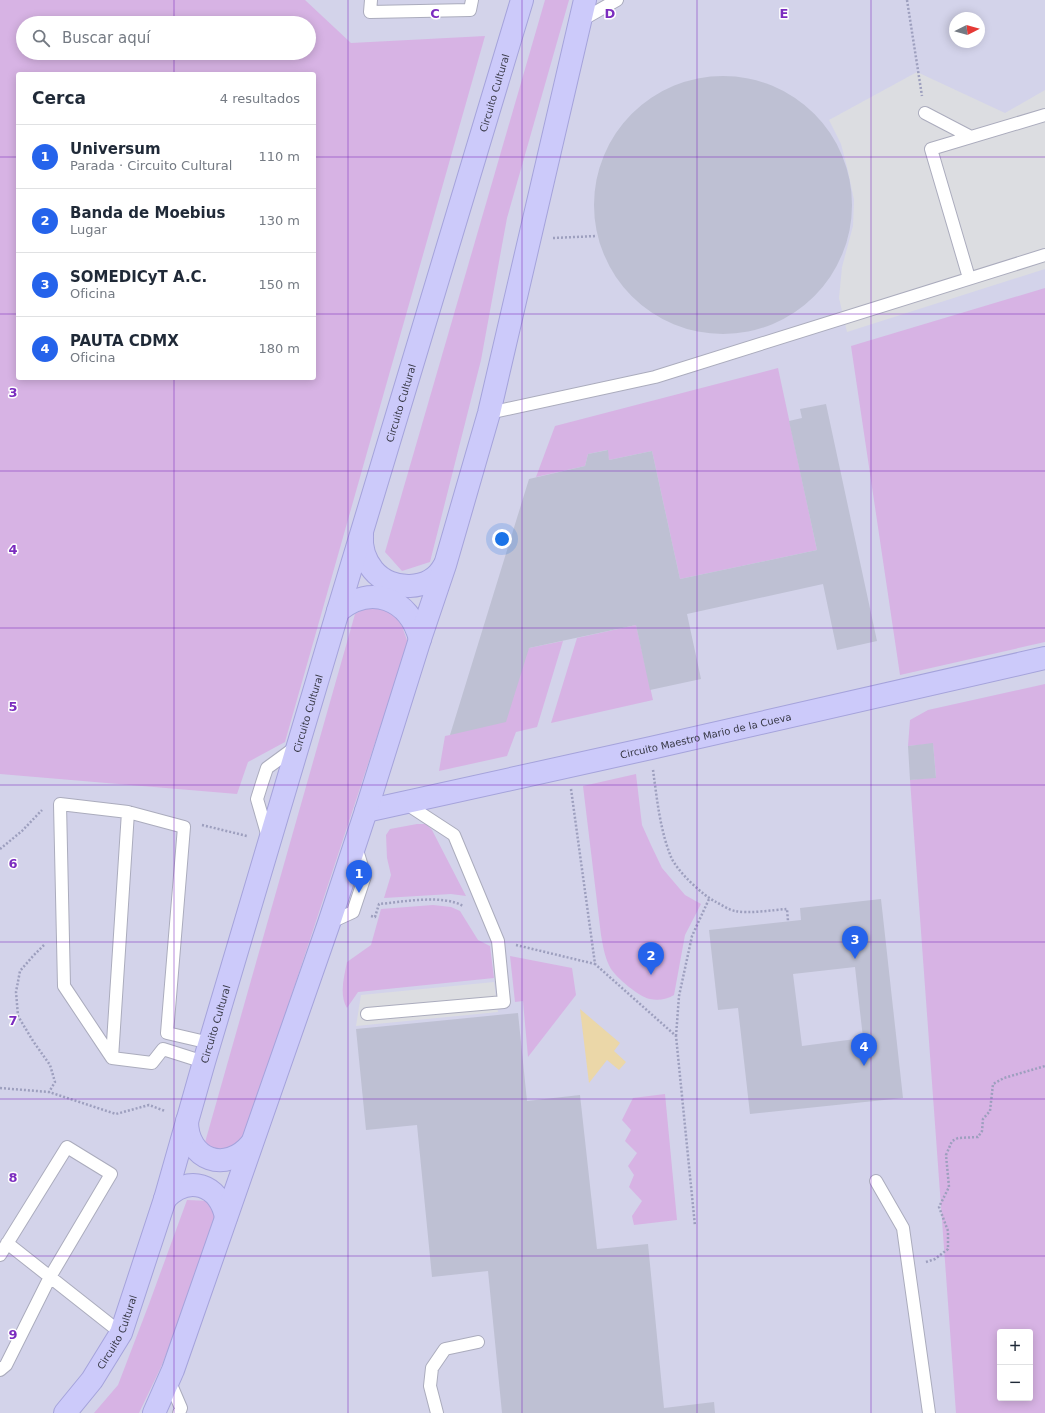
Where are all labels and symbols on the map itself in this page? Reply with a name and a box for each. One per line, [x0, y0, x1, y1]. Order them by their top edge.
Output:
text: C [430, 6, 440, 21]
text: D [605, 6, 616, 21]
text: E [780, 6, 788, 21]
north arrow [949, 12, 985, 48]
street label: Circuito Cultural [477, 52, 511, 133]
street label: Circuito Cultural [384, 363, 418, 443]
text: 3 [8, 385, 18, 400]
your location [492, 529, 512, 549]
text: 4 [8, 542, 18, 557]
street label: Circuito Cultural [291, 673, 324, 754]
text: 5 [8, 699, 18, 714]
street label: Circuito Maestro Mario de la Cueva [619, 711, 792, 760]
text: 6 [8, 856, 18, 871]
pin: 1 [346, 860, 372, 893]
pin: 3 [842, 926, 868, 959]
pin: 2 [638, 942, 664, 975]
street label: Circuito Cultural [198, 984, 232, 1064]
text: 7 [8, 1013, 18, 1028]
pin: 4 [851, 1033, 877, 1066]
text: 8 [8, 1170, 18, 1185]
street label: Circuito Cultural [95, 1294, 139, 1371]
text: 9 [8, 1327, 18, 1342]

